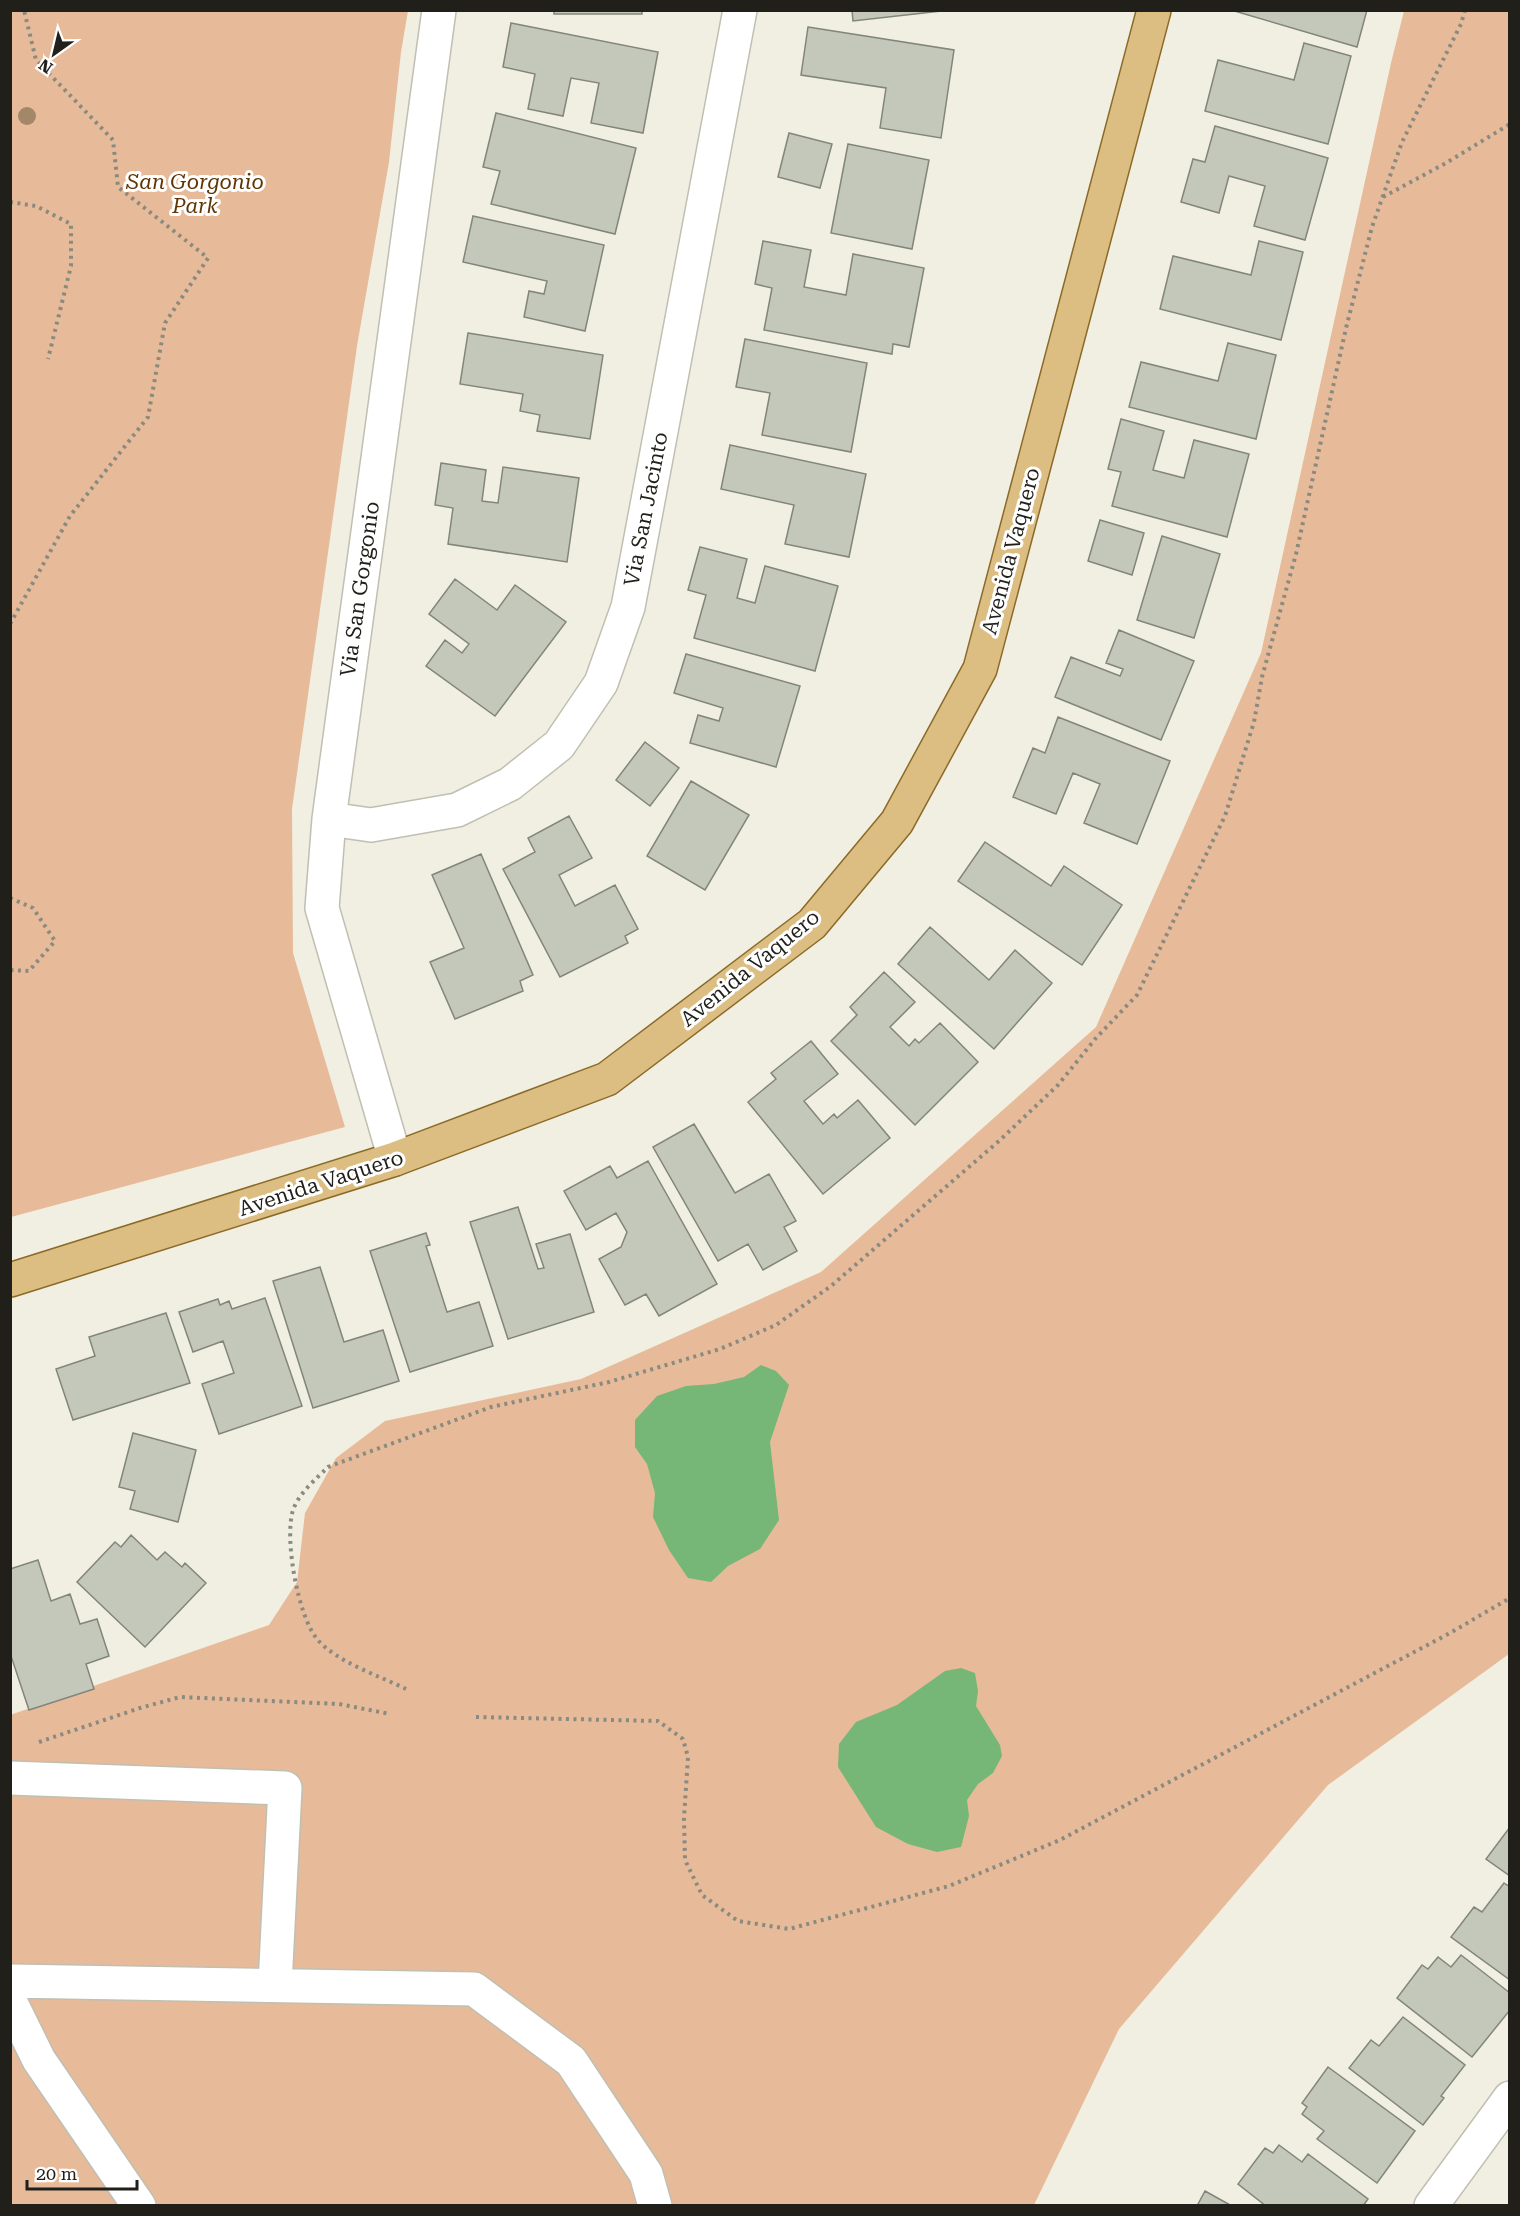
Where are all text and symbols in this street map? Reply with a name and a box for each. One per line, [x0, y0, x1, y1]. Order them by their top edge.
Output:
north arrow [24, 24, 84, 84]
text: N [35, 55, 56, 77]
park label: San Gorgonio Park [125, 170, 264, 218]
street label: Via San Jacinto [619, 430, 673, 588]
street label: Avenida Vaquero [977, 465, 1045, 637]
street label: Via San Gorgonio [336, 500, 384, 678]
street label: Avenida Vaquero [676, 905, 824, 1031]
street label: Avenida Vaquero [236, 1145, 406, 1221]
scale bar [27, 2153, 136, 2191]
text: 20 m [36, 2163, 77, 2184]

